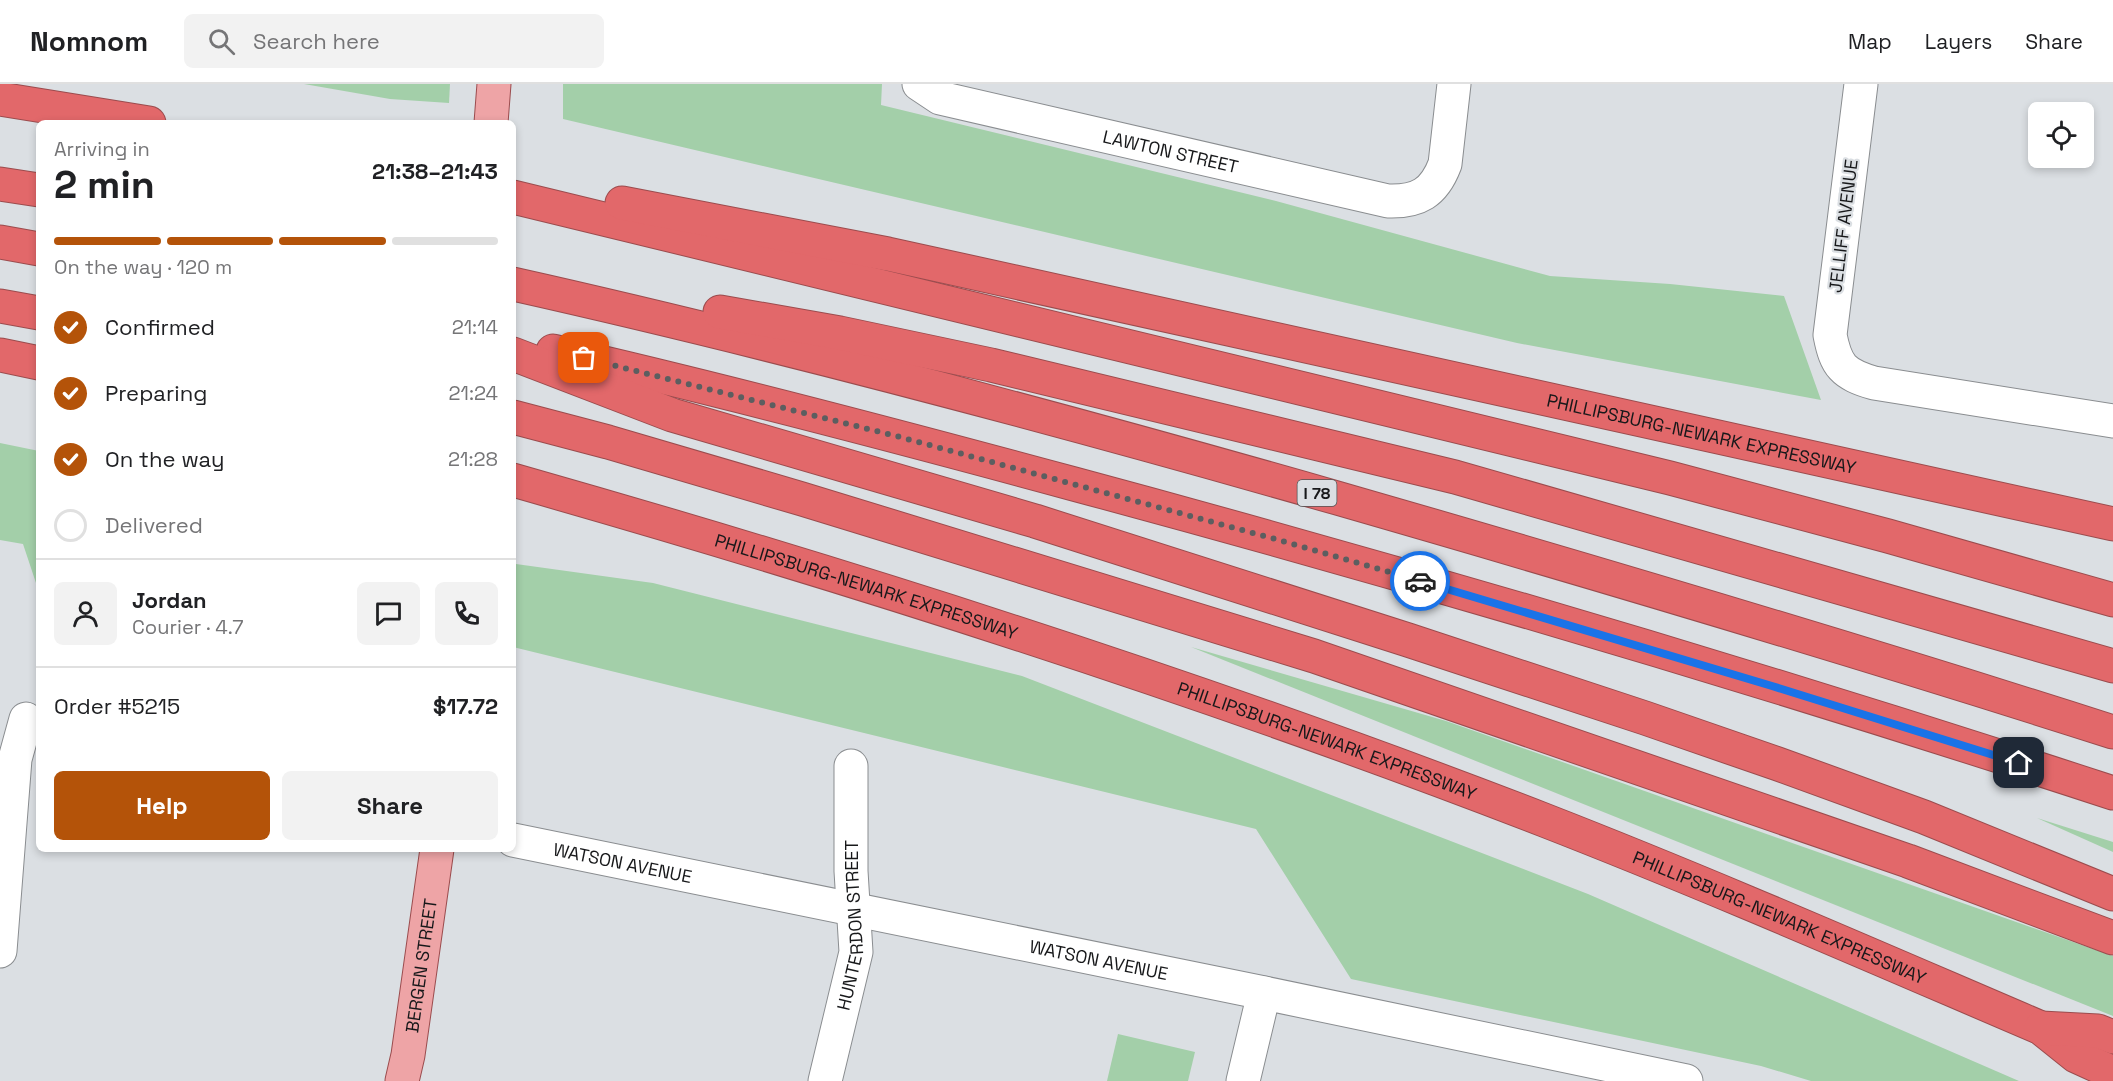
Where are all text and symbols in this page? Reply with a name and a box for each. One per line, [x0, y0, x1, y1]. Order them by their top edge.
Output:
search box [184, 14, 604, 68]
text: Nomnom [30, 23, 148, 59]
icon: search [205, 25, 238, 58]
text: Search here [253, 27, 380, 55]
text: Map [1848, 28, 1892, 55]
text: Layers [1925, 28, 1992, 55]
text: Share [2025, 28, 2083, 55]
map controls [2028, 102, 2094, 168]
button: locate [2028, 102, 2094, 168]
street label: LAWTON STREET [1101, 124, 1241, 178]
text: Arriving in [54, 136, 150, 162]
text: 21:38–21:43 [372, 157, 498, 185]
street label: JELLIFF AVENUE [1823, 158, 1863, 294]
text: 2 min [54, 160, 155, 209]
text: On the way · 120 m [54, 254, 232, 280]
icon: check [54, 311, 87, 344]
text: Confirmed [105, 313, 215, 341]
text: 21:14 [452, 314, 498, 340]
pin [558, 332, 609, 383]
icon: bag [567, 341, 600, 374]
icon: check [54, 377, 87, 410]
text: Preparing [105, 379, 207, 407]
text: 21:24 [449, 380, 498, 406]
street label: PHILLIPSBURG-NEWARK EXPRESSWAY [1545, 388, 1859, 479]
icon: check [54, 443, 87, 476]
text: On the way [105, 445, 224, 473]
text: 21:28 [448, 446, 498, 472]
road number: I 78 [1298, 480, 1336, 506]
text: Delivered [105, 511, 203, 539]
street label: PHILLIPSBURG-NEWARK EXPRESSWAY [712, 528, 1021, 644]
courier [1390, 551, 1450, 611]
icon: car [1404, 565, 1437, 598]
button: person [54, 582, 117, 645]
button: chat [357, 582, 420, 645]
button: phone [435, 582, 498, 645]
text: Jordan [132, 586, 207, 614]
text: Courier · 4.7 [132, 614, 243, 640]
street label: PHILLIPSBURG-NEWARK EXPRESSWAY [1175, 676, 1480, 805]
text: Order #5215 [54, 692, 180, 720]
text: $17.72 [433, 692, 498, 720]
pin [1993, 737, 2044, 788]
icon: home [2002, 746, 2035, 779]
button: Help [54, 771, 270, 840]
button: Share [282, 771, 498, 840]
street label: WATSON AVENUE [551, 837, 694, 888]
street label: HUNTERDON STREET [831, 840, 868, 1013]
street label: PHILLIPSBURG-NEWARK EXPRESSWAY [1630, 845, 1930, 989]
street label: BERGEN STREET [400, 897, 441, 1034]
street label: WATSON AVENUE [1028, 934, 1170, 985]

